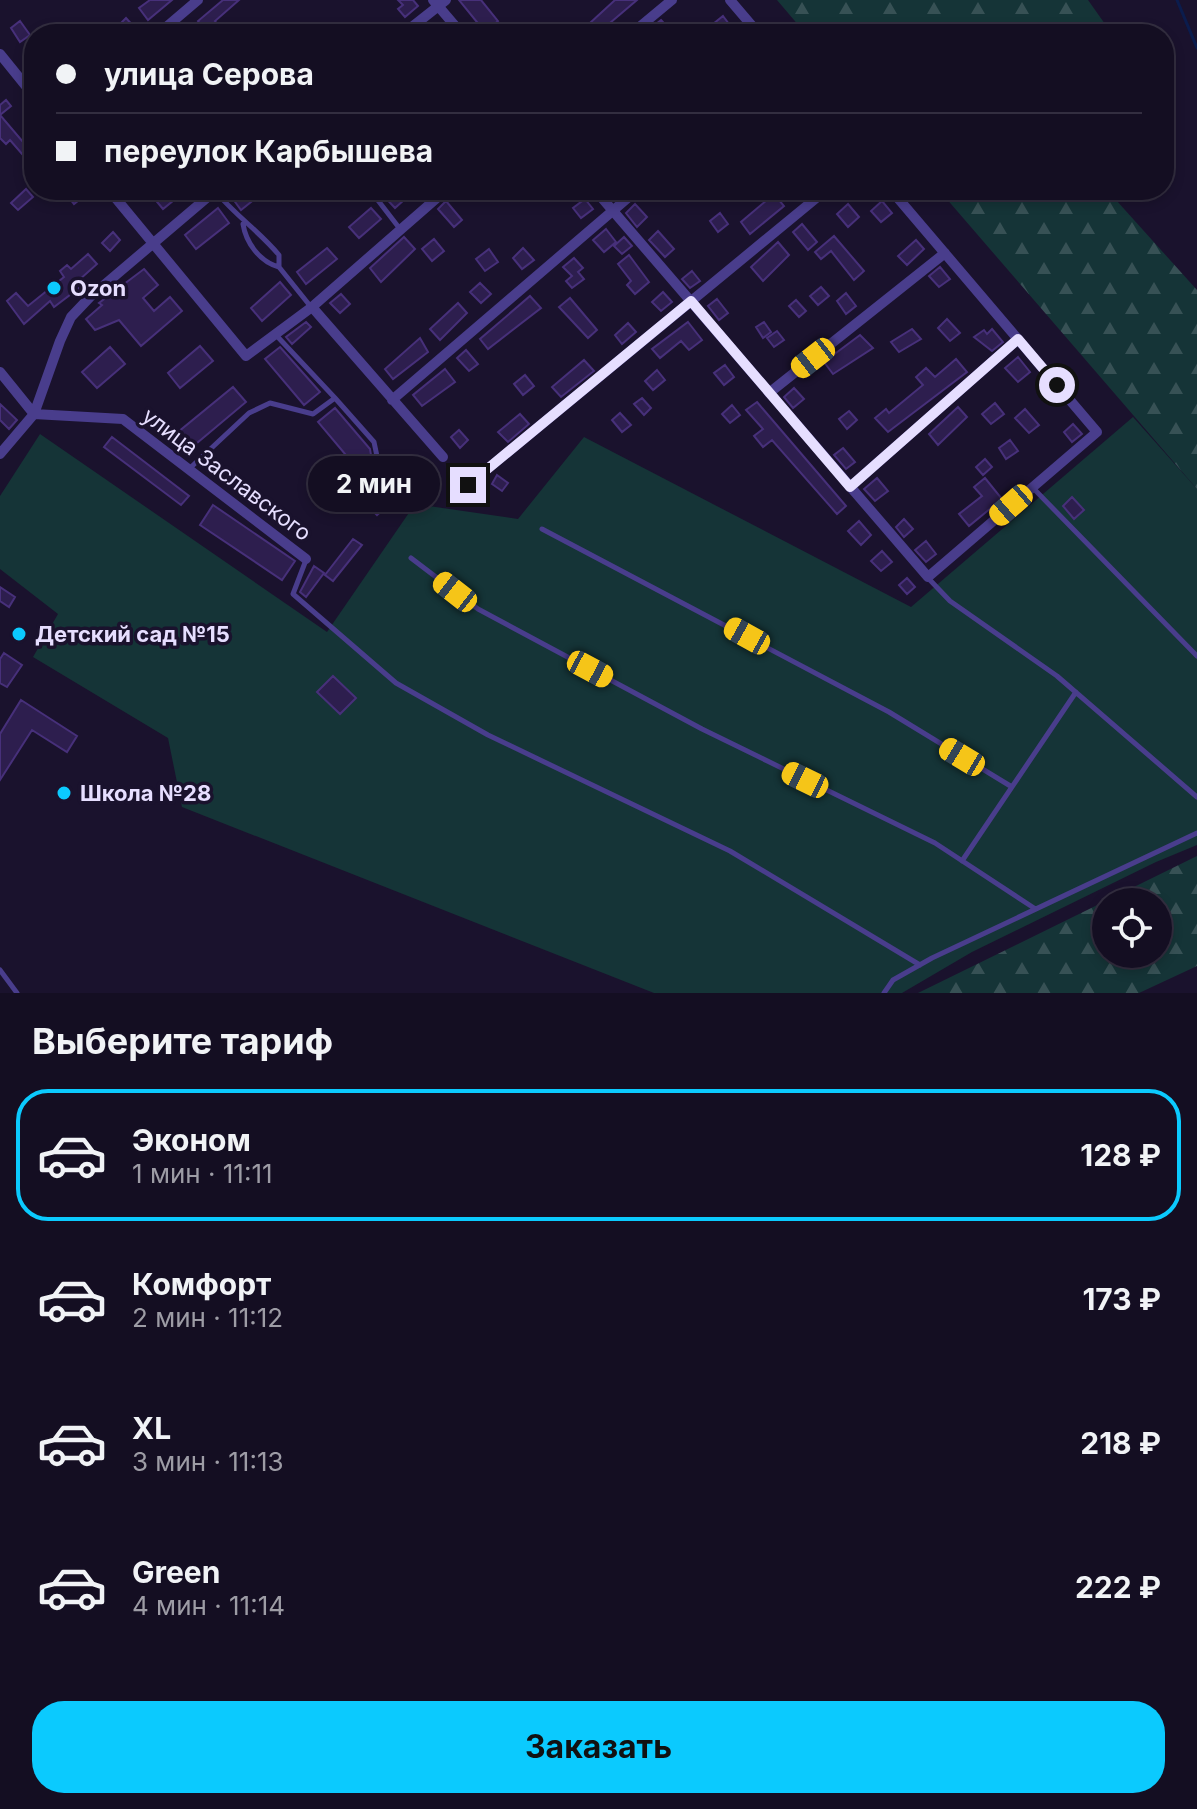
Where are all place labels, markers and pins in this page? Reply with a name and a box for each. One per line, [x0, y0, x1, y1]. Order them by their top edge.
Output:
place label: Ozon [70, 275, 126, 301]
marker: Ozon [45, 279, 63, 297]
place label: Детский сад №15 [35, 621, 230, 647]
marker: Детский сад №15 [10, 625, 28, 643]
place label: Школа №28 [80, 780, 211, 806]
marker: Школа №28 [55, 784, 73, 802]

